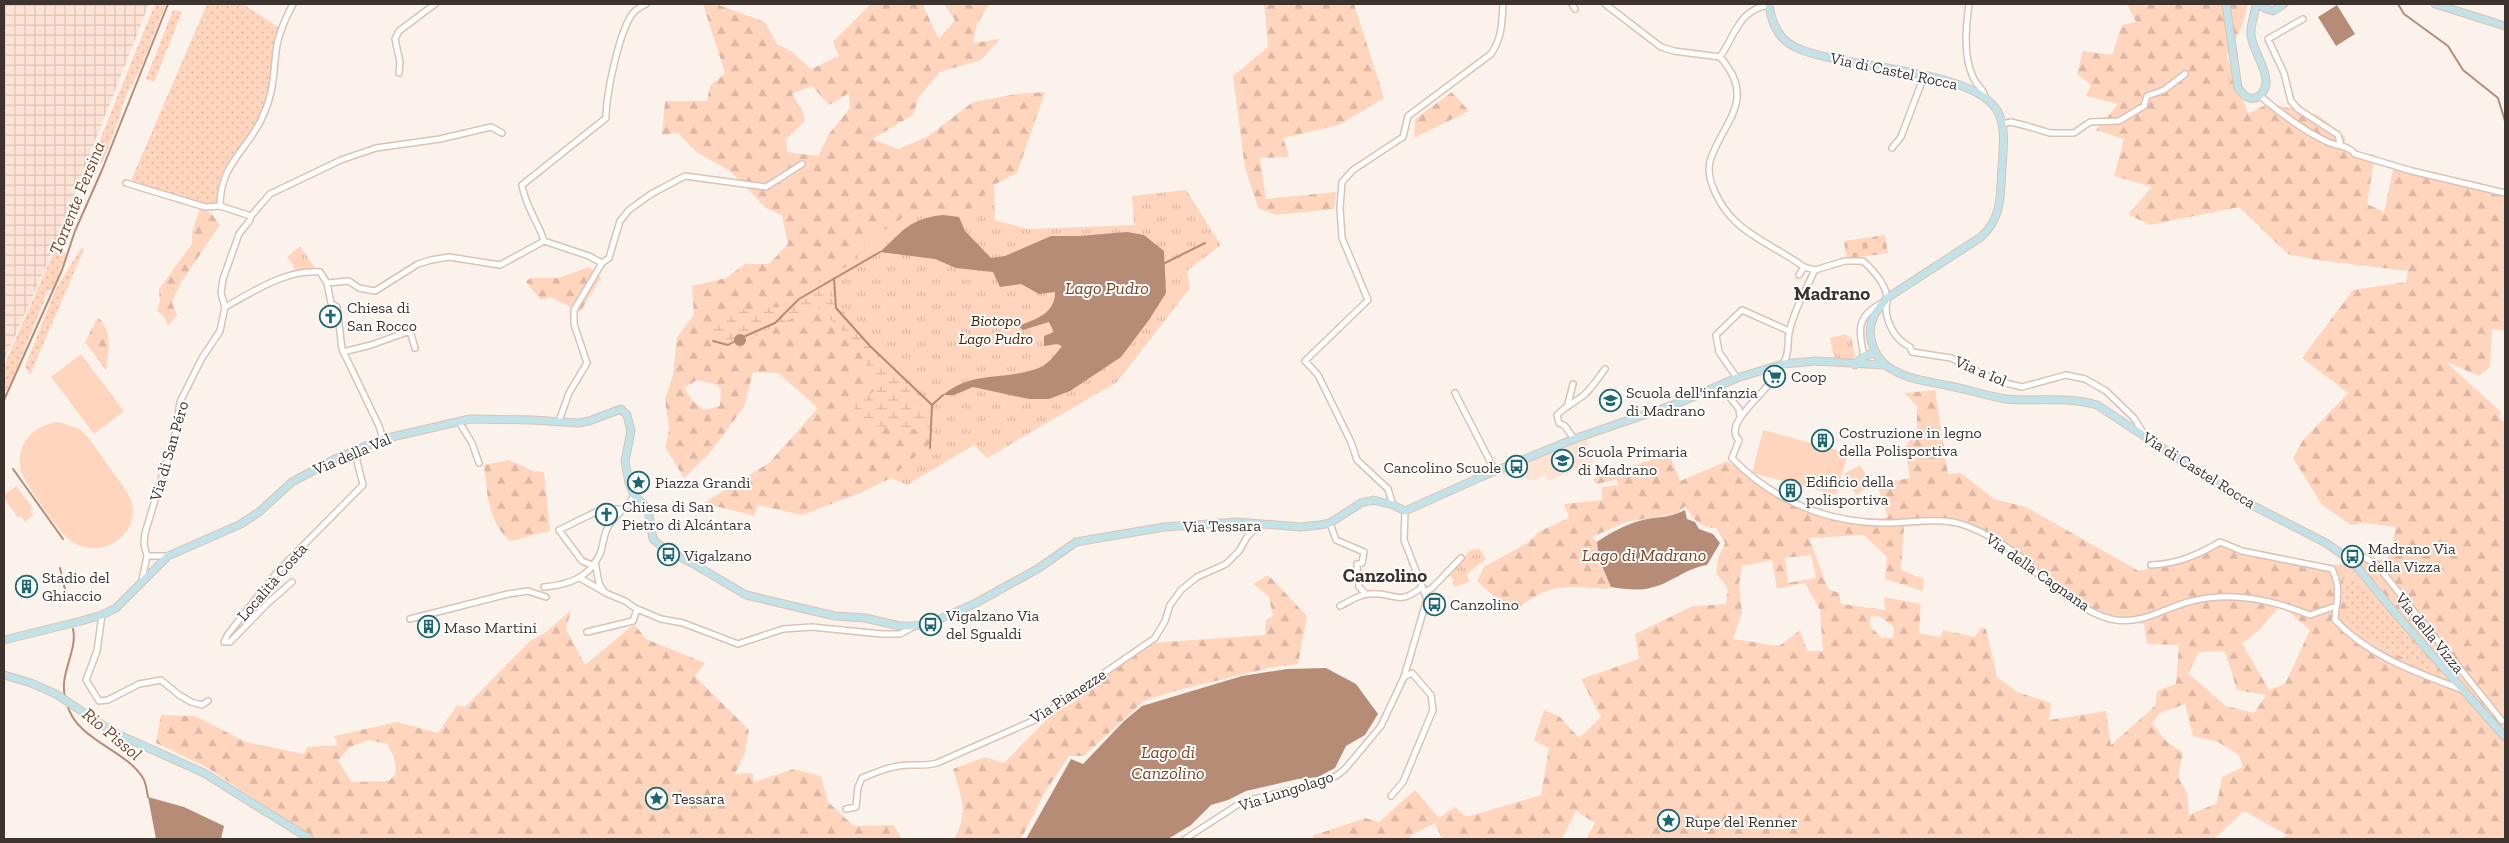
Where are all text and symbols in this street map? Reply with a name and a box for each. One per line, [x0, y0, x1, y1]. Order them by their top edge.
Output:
street label: Via di Castel Rocca [1828, 48, 1960, 94]
water label: Torrente Fersina [44, 138, 110, 258]
water label: Lago Pudro [1065, 277, 1149, 299]
district label: Madrano [1794, 282, 1870, 305]
place label: Chiesa di San Rocco [347, 298, 417, 335]
church icon: Chiesa di San Rocco [319, 304, 343, 328]
park label: Biotopo Lago Pudro [959, 311, 1033, 348]
street label: Via a Iol [1951, 351, 2010, 390]
supermarket icon: Coop [1763, 364, 1787, 388]
place label: Coop [1791, 367, 1827, 386]
place label: Scuola dell'infanzia di Madrano [1626, 383, 1758, 420]
school or university icon: Scuola dell'infanzia di Madrano [1598, 389, 1622, 413]
street label: Via di San Péro [145, 399, 192, 504]
place label: Costruzione in legno della Polisportiva [1839, 423, 1982, 460]
street label: Via di Castel Rocca [2138, 427, 2259, 513]
street label: Via della Val [309, 429, 394, 479]
building icon: Costruzione in legno della Polisportiva [1811, 429, 1835, 453]
place label: Scuola Primaria di Madrano [1578, 442, 1688, 479]
school or university icon: Scuola Primaria di Madrano [1550, 448, 1574, 472]
bus stop icon: Cancolino Scuole [1505, 455, 1529, 479]
place label: Cancolino Scuole [1384, 458, 1501, 477]
place icon: Piazza Grandi [627, 470, 651, 494]
place label: Edificio della polisportiva [1806, 472, 1894, 509]
place label: Piazza Grandi [655, 473, 751, 492]
building icon: Edificio della polisportiva [1778, 478, 1802, 502]
place label: Chiesa di San Pietro di Alcántara [622, 497, 751, 534]
church icon: Chiesa di San Pietro di Alcántara [594, 503, 618, 527]
street label: Via Tessara [1182, 516, 1262, 536]
street label: Via della Cagnana [1981, 528, 2094, 615]
street label: Località Costa [233, 539, 311, 625]
place label: Madrano Via della Vizza [2368, 539, 2456, 576]
bus stop icon: Vigalzano [656, 543, 680, 567]
water label: Lago di Madrano [1582, 544, 1706, 566]
bus stop icon: Madrano Via della Vizza [2340, 545, 2364, 569]
place label: Vigalzano [683, 546, 752, 565]
district label: Canzolino [1343, 564, 1427, 587]
place label: Stadio del Ghiaccio [42, 568, 110, 605]
building icon: Stadio del Ghiaccio [14, 574, 38, 598]
street label: Via della Vizza [2391, 588, 2469, 678]
bus stop icon: Canzolino [1422, 592, 1446, 616]
place label: Canzolino [1450, 595, 1519, 614]
place label: Vigalzano Via del Sgualdi [945, 606, 1039, 643]
bus stop icon: Vigalzano Via del Sgualdi [918, 612, 942, 636]
building icon: Maso Martini [416, 615, 440, 639]
place label: Maso Martini [444, 618, 538, 637]
street label: Via Pianezze [1026, 665, 1109, 728]
water label: Rio Pissol [78, 703, 146, 765]
water label: Lago di Canzolino [1131, 741, 1205, 784]
street label: Via Lungolago [1235, 767, 1336, 816]
place icon: Tessara [644, 786, 668, 810]
place label: Tessara [672, 789, 725, 808]
place icon: Rupe del Renner [1657, 809, 1681, 833]
place label: Rupe del Renner [1685, 812, 1798, 831]

